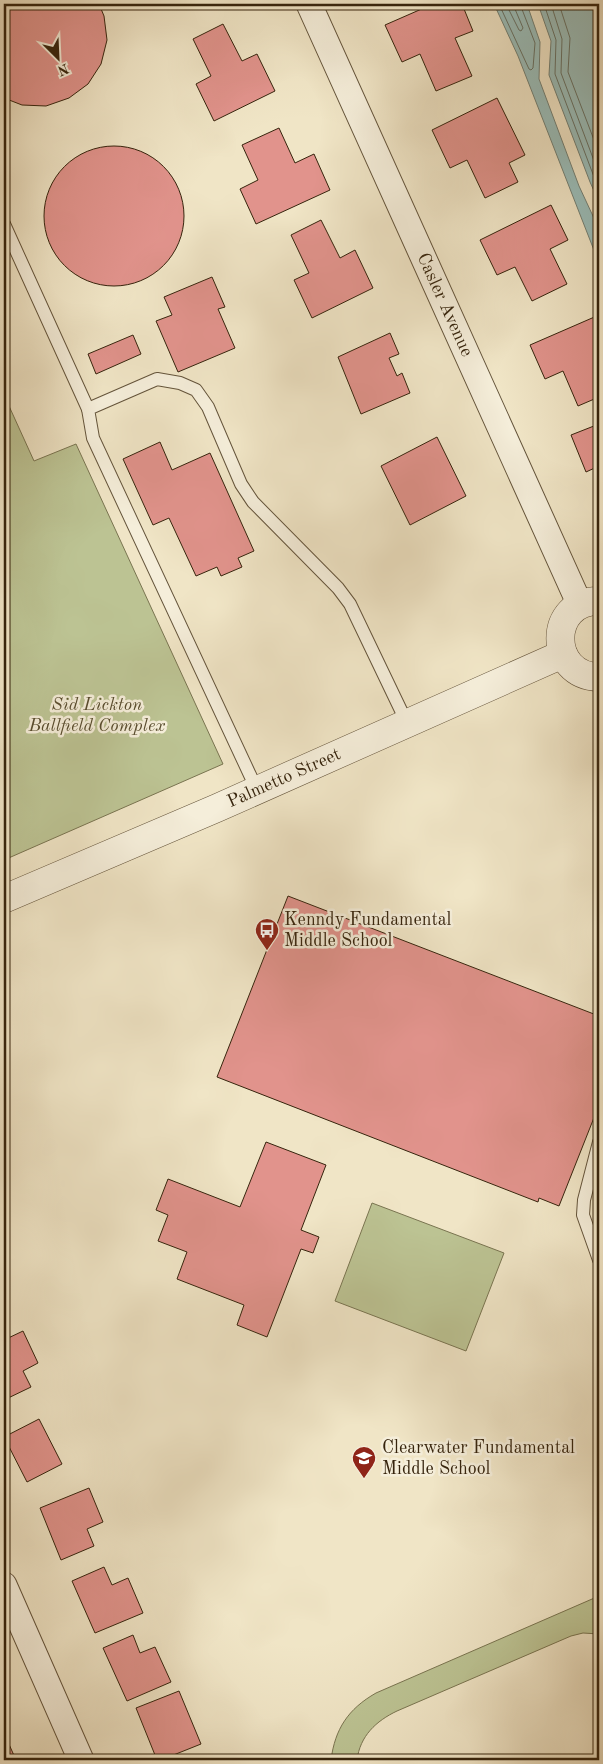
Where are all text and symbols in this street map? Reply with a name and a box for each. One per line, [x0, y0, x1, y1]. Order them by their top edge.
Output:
north arrow [32, 32, 82, 82]
text: N [55, 60, 71, 78]
street label: Casler Avenue [414, 250, 476, 359]
park label: Sid Lickton Ballfield Complex [28, 696, 165, 735]
street label: Palmetto Street [225, 745, 344, 811]
place label: Kenndy Fundamental Middle School [284, 911, 452, 950]
bus stop icon: Kenndy Fundamental Middle School [254, 917, 280, 951]
place label: Clearwater Fundamental Middle School [382, 1439, 575, 1478]
school or university icon: Clearwater Fundamental Middle School [351, 1445, 377, 1479]

